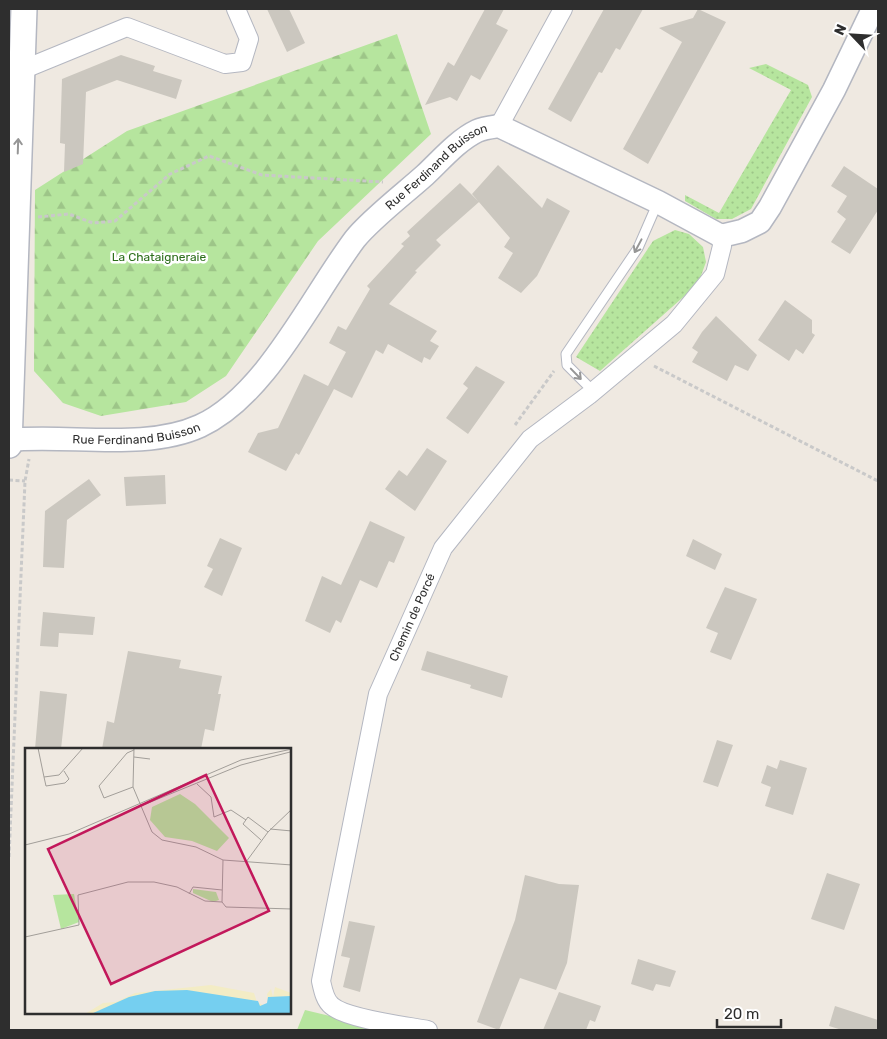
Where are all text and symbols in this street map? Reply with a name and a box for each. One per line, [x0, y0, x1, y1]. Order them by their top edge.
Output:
north arrow [827, 10, 877, 60]
text: N [831, 22, 851, 38]
street label: Rue Ferdinand Buisson [383, 121, 489, 213]
one-way arrow [13, 138, 23, 154]
one-way arrow [633, 239, 643, 254]
park label: La Chataigneraie [112, 250, 206, 264]
one-way arrow [570, 368, 582, 381]
street label: Rue Ferdinand Buisson [72, 420, 202, 447]
street label: Chemin de Porcé [386, 571, 438, 664]
inset map [25, 748, 291, 1014]
scale bar [717, 996, 781, 1028]
text: 20 m [724, 1005, 759, 1023]

